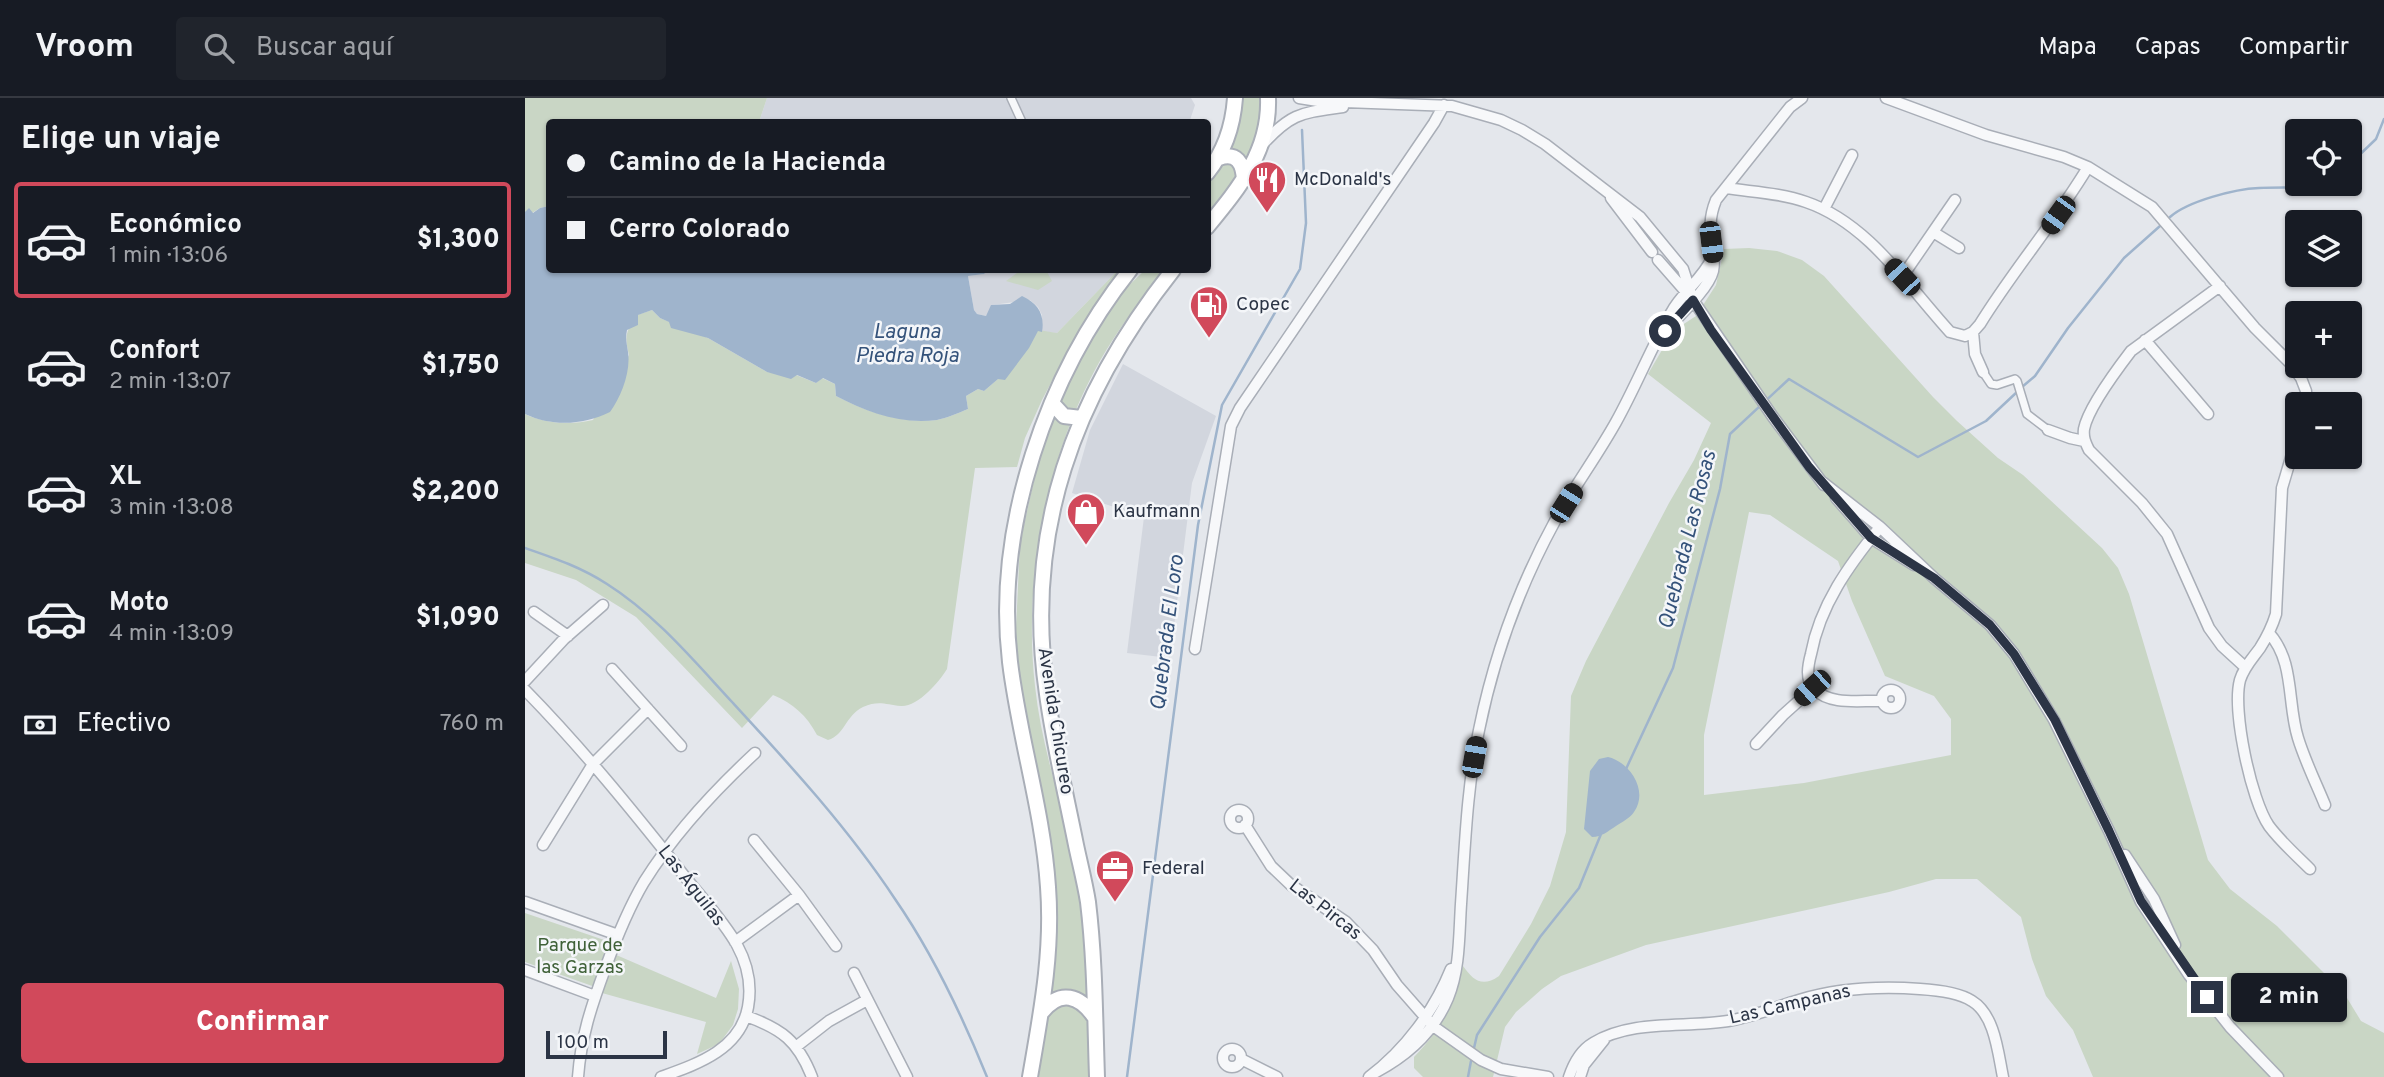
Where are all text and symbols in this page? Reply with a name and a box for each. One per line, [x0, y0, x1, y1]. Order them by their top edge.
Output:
search box [176, 17, 666, 80]
text: Vroom [35, 27, 134, 69]
icon: search [200, 29, 238, 67]
text: Buscar aquí [256, 32, 393, 65]
text: Mapa [2039, 33, 2097, 63]
text: Capas [2135, 33, 2201, 63]
text: Compartir [2239, 33, 2349, 63]
map controls [2285, 119, 2362, 469]
button: locate [2285, 119, 2362, 196]
text: Elige un viaje [21, 120, 221, 160]
text: Camino de la Hacienda [609, 147, 886, 180]
restaurant icon: McDonald's [1246, 159, 1288, 214]
place label: McDonald's [1294, 168, 1392, 192]
car [2038, 192, 2079, 238]
icon: car [25, 209, 88, 272]
text: Económico [109, 209, 242, 242]
button: layers [2285, 210, 2362, 287]
text: Cerro Colorado [609, 214, 790, 247]
car [1699, 220, 1724, 264]
text: $1,300 [417, 224, 500, 257]
text: 1 min · 13:06 [109, 242, 228, 271]
car [1880, 254, 1925, 300]
fuel station icon: Copec [1188, 284, 1230, 339]
place label: Copec [1236, 293, 1290, 317]
button: + [2285, 301, 2362, 378]
route start [1649, 315, 1681, 347]
water label: Laguna Piedra Roja [855, 319, 959, 370]
icon: car [25, 335, 88, 398]
text: Confort [109, 335, 200, 368]
text: $1,750 [422, 350, 500, 383]
text: 2 min · 13:07 [109, 368, 231, 397]
button: − [2285, 392, 2362, 469]
water label: Quebrada Las Rosas [1653, 447, 1723, 632]
icon: car [25, 461, 88, 524]
text: XL [109, 461, 141, 494]
text: $2,200 [411, 476, 500, 509]
car [1546, 480, 1587, 526]
shop icon: Kaufmann [1065, 491, 1107, 546]
text: 3 min · 13:08 [109, 494, 234, 523]
place label: Kaufmann [1113, 500, 1200, 524]
water label: Quebrada El Loro [1145, 553, 1191, 712]
icon: car [25, 587, 88, 650]
text: Moto [109, 587, 169, 620]
text: $1,090 [416, 602, 500, 635]
text: 4 min · 13:09 [109, 620, 234, 649]
street label: Avenida Chicureo [1032, 646, 1078, 796]
car [1790, 666, 1835, 710]
icon: cash [21, 706, 59, 744]
text: Efectivo [77, 708, 171, 741]
text: 760 m [440, 710, 504, 739]
car [1461, 734, 1488, 780]
street label: Las Águilas [652, 840, 731, 931]
office icon: Federal [1094, 848, 1136, 903]
place label: Federal [1142, 857, 1205, 881]
street label: Las Pircas [1284, 874, 1366, 946]
park label: Parque de las Garzas [536, 934, 624, 980]
callout: 2 min [2231, 972, 2347, 1021]
street label: Las Campanas [1727, 979, 1853, 1031]
route end [2191, 981, 2223, 1013]
button: Confirmar [21, 983, 504, 1063]
text: 2 min [2259, 983, 2319, 1012]
scale bar [546, 1028, 667, 1060]
text: 100 m [557, 1031, 609, 1055]

